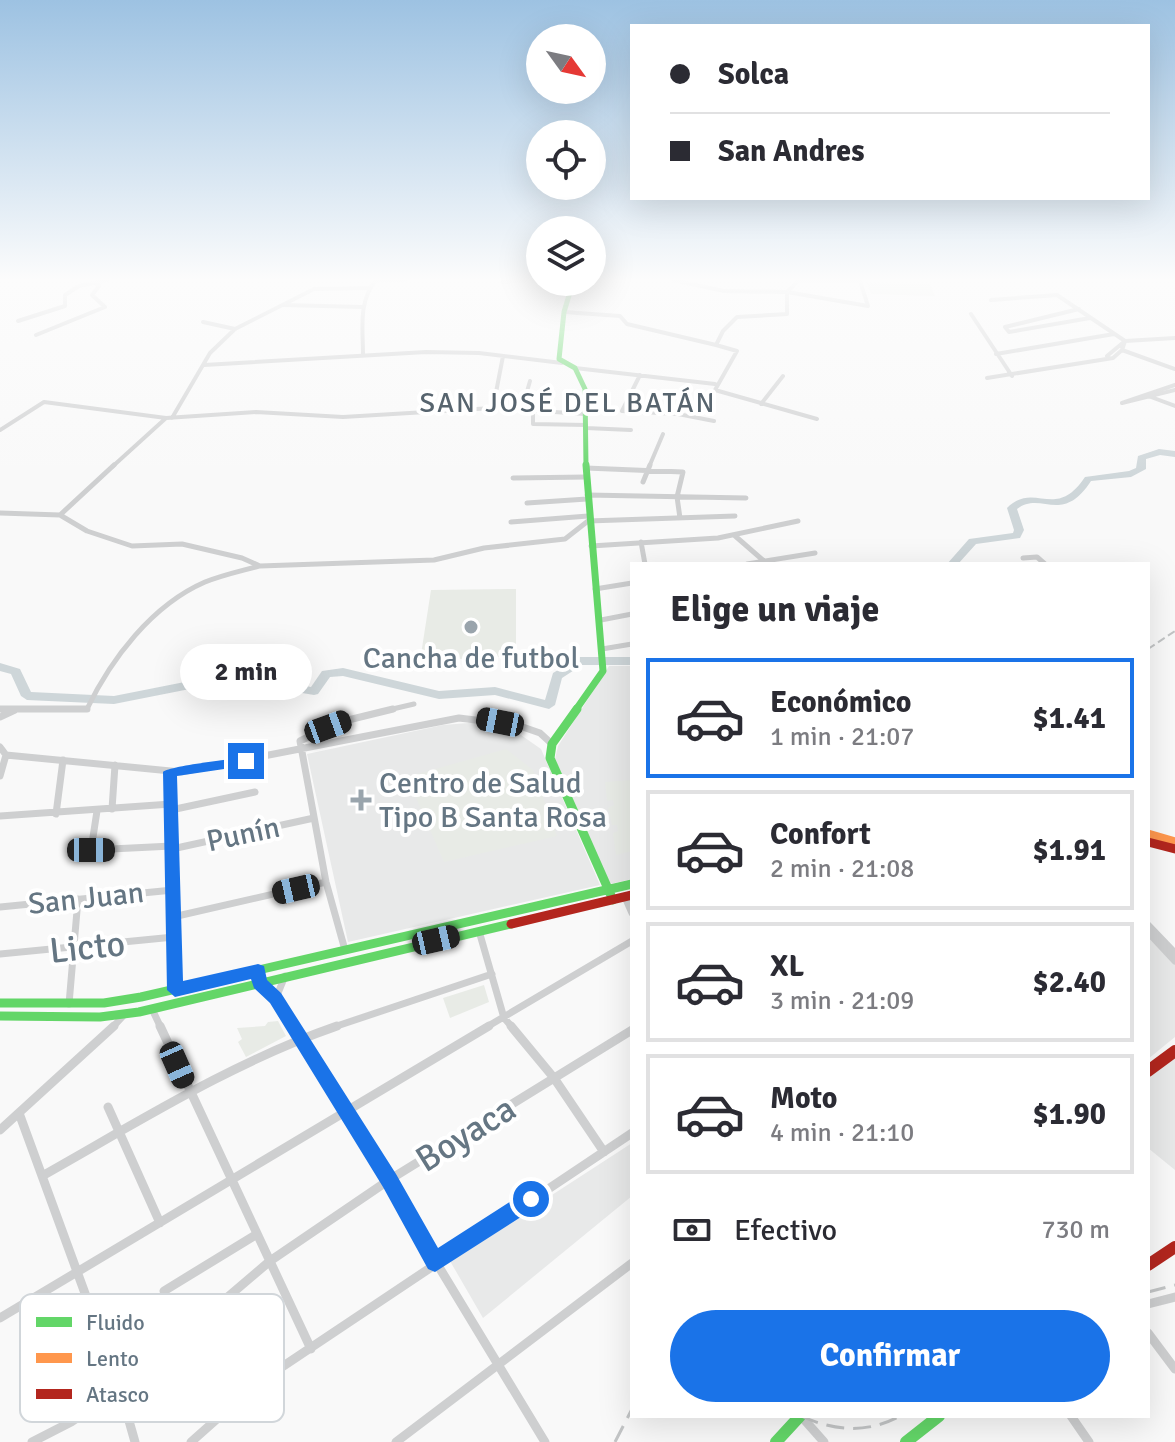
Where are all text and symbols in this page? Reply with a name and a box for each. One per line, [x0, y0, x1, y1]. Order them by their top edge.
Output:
north arrow [526, 24, 606, 104]
map controls [526, 24, 606, 296]
text: Solca [718, 56, 789, 93]
button: locate [526, 120, 606, 200]
text: San Andres [718, 133, 864, 170]
button: layers [526, 216, 606, 296]
district label: SAN JOSÉ DEL BATÁN [419, 386, 717, 420]
text: Elige un viaje [670, 587, 879, 632]
marker: Cancha de futbol [462, 618, 480, 636]
place label: Cancha de futbol [363, 640, 579, 677]
callout: 2 min [180, 645, 312, 701]
text: 2 min [215, 656, 277, 688]
icon: car [674, 682, 746, 754]
text: Económico [770, 684, 912, 721]
text: $1.41 [1033, 700, 1106, 737]
car [474, 706, 526, 738]
car [301, 708, 355, 746]
text: 1 min · 21:07 [770, 721, 914, 753]
route end [228, 743, 264, 779]
place label: Centro de Salud Tipo B Santa Rosa [379, 765, 607, 836]
marker: Centro de Salud Tipo B Santa Rosa [350, 789, 372, 811]
street label: Punín [203, 809, 283, 860]
icon: car [674, 814, 746, 886]
text: Confort [770, 816, 871, 853]
text: $1.91 [1033, 832, 1106, 869]
car [67, 838, 115, 862]
text: 2 min · 21:08 [770, 853, 914, 885]
car [270, 872, 322, 906]
street label: San Juan [26, 874, 146, 923]
street label: Licto [47, 921, 127, 974]
car [410, 923, 462, 957]
icon: car [674, 946, 746, 1018]
text: XL [770, 948, 804, 985]
text: $2.40 [1033, 964, 1106, 1001]
text: 3 min · 21:09 [770, 985, 914, 1017]
car [156, 1038, 198, 1092]
icon: car [674, 1078, 746, 1150]
text: Moto [770, 1080, 837, 1117]
street label: Boyaca [407, 1086, 524, 1182]
text: $1.90 [1033, 1096, 1106, 1133]
text: 4 min · 21:10 [770, 1117, 914, 1149]
route start [513, 1181, 549, 1217]
icon: cash [670, 1208, 714, 1252]
text: Efectivo [734, 1212, 837, 1249]
text: 730 m [1041, 1214, 1110, 1246]
legend [20, 1294, 284, 1422]
text: Fluido [86, 1309, 145, 1336]
button: Confirmar [670, 1310, 1110, 1402]
text: Lento [86, 1345, 139, 1372]
text: Atasco [86, 1381, 149, 1408]

